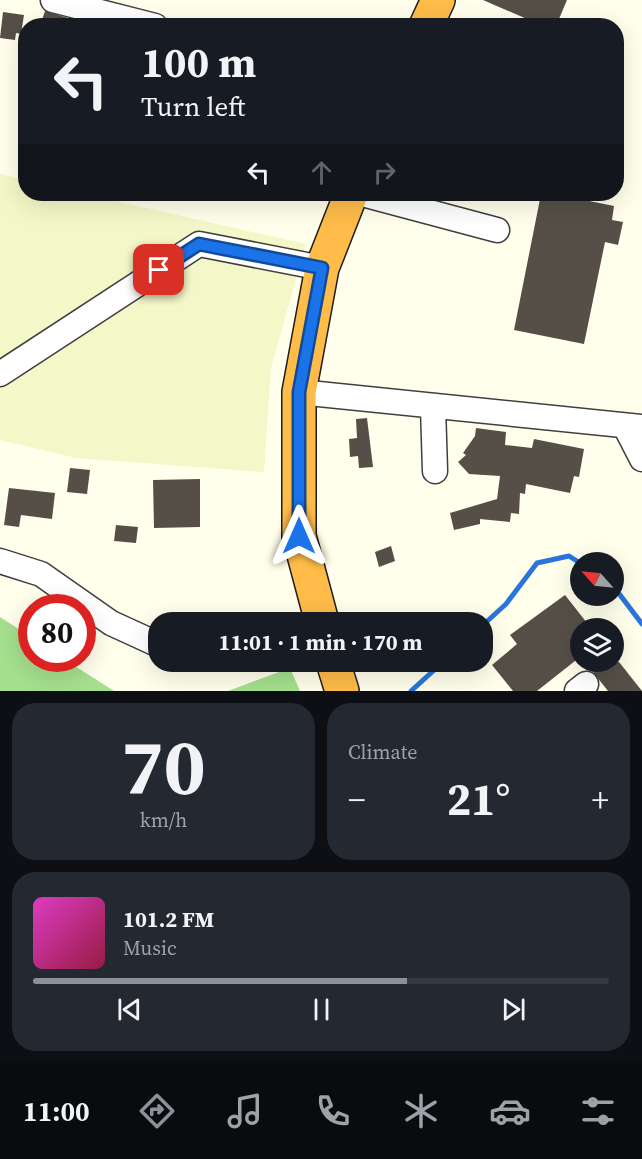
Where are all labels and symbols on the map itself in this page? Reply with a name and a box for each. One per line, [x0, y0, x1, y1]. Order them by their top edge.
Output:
pin [133, 244, 184, 295]
position arrow [267, 504, 331, 568]
north arrow [570, 552, 624, 606]
speed limit sign: 80 [18, 594, 96, 672]

